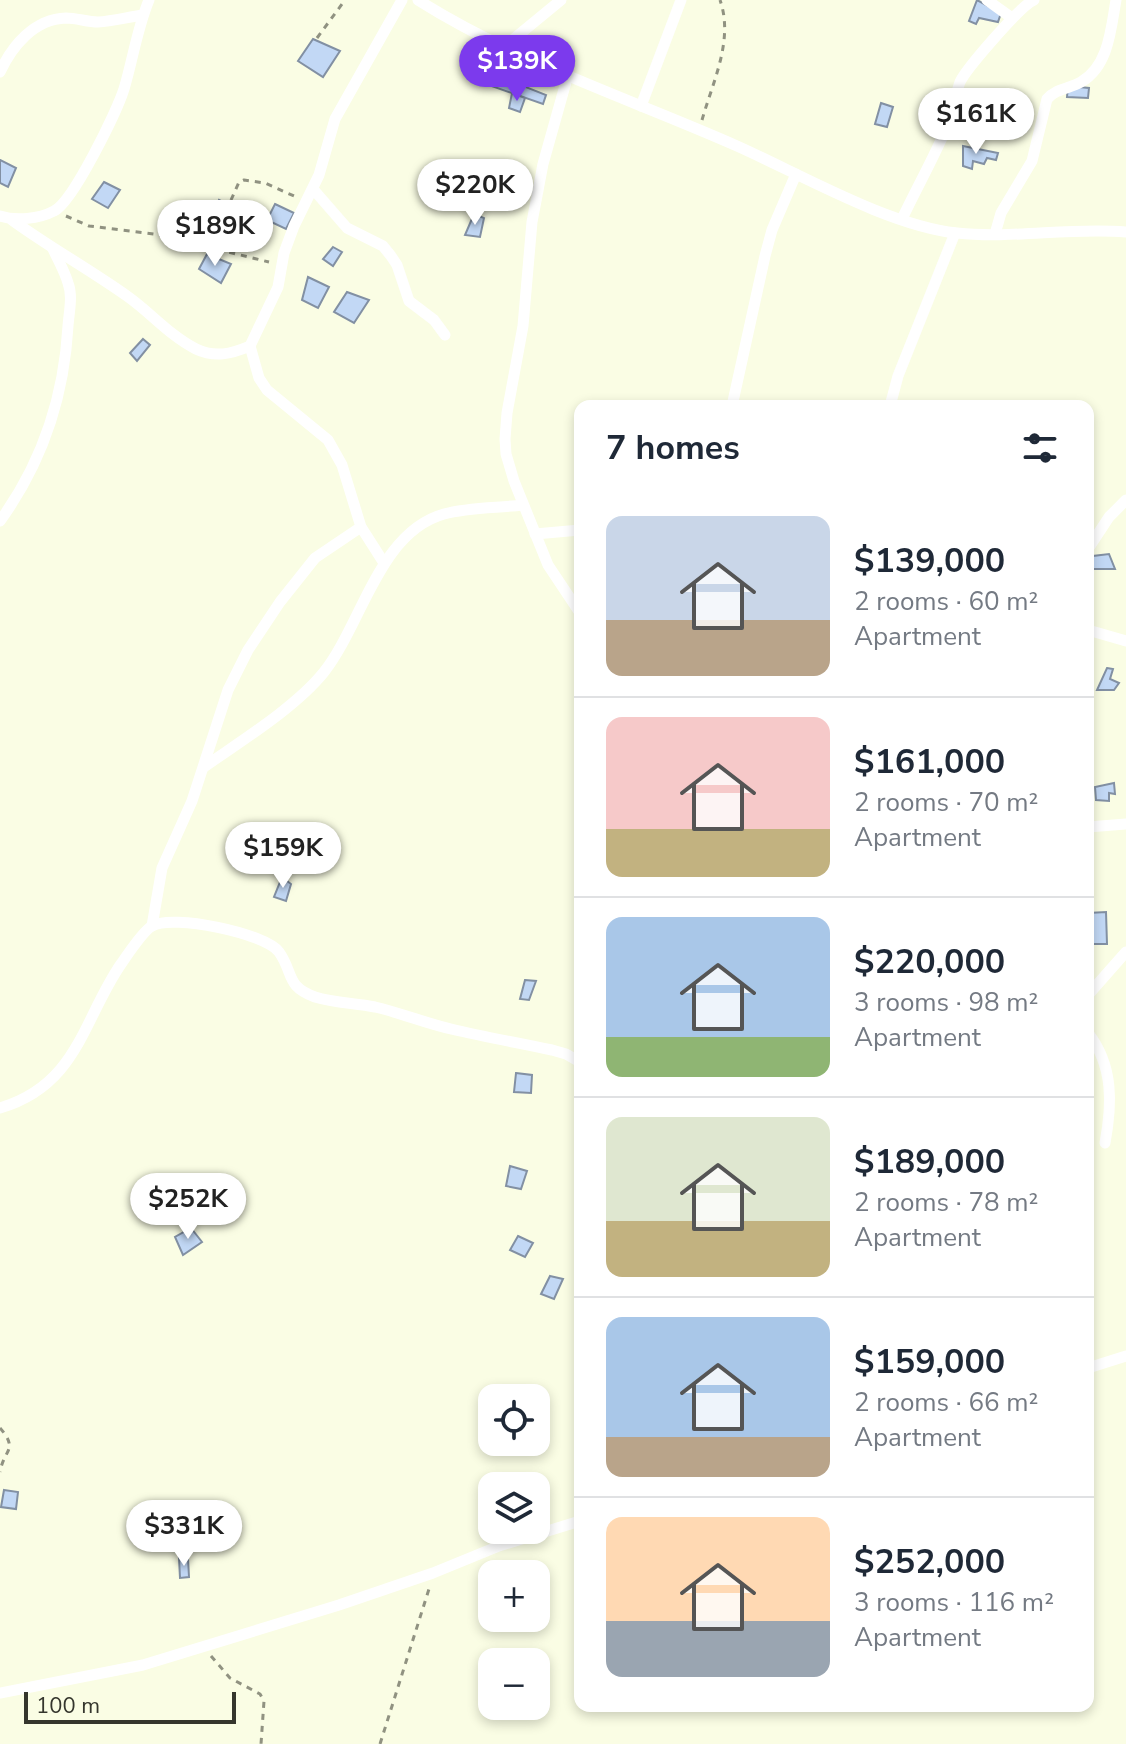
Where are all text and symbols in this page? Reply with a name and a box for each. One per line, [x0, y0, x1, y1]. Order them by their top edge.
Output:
pin: $139K [461, 35, 573, 103]
text: $139K [477, 43, 557, 78]
pin: $161K [920, 88, 1032, 156]
text: $161K [936, 96, 1016, 131]
pin: $220K [419, 159, 531, 227]
text: $220K [435, 167, 515, 202]
pin: $189K [159, 200, 271, 268]
text: $189K [175, 208, 255, 243]
text: 7 homes [606, 425, 740, 471]
icon: filters [1018, 426, 1062, 470]
text: $139,000 [854, 538, 1005, 584]
icon: home [670, 548, 766, 644]
text: 2 rooms · 60 m² [854, 584, 1038, 619]
text: Apartment [854, 619, 981, 654]
text: $161,000 [854, 739, 1005, 785]
icon: home [670, 749, 766, 845]
text: 2 rooms · 70 m² [854, 785, 1038, 820]
text: Apartment [854, 820, 981, 855]
pin: $159K [227, 822, 339, 890]
text: $159K [243, 830, 323, 865]
text: $220,000 [854, 939, 1005, 985]
icon: home [670, 949, 766, 1045]
text: 3 rooms · 98 m² [854, 985, 1038, 1020]
text: Apartment [854, 1020, 981, 1055]
text: $189,000 [854, 1139, 1005, 1185]
icon: home [670, 1149, 766, 1245]
pin: $252K [132, 1173, 244, 1241]
text: $252K [148, 1181, 228, 1216]
text: 2 rooms · 78 m² [854, 1185, 1038, 1220]
text: Apartment [854, 1220, 981, 1255]
text: $159,000 [854, 1339, 1005, 1385]
icon: home [670, 1349, 766, 1445]
map controls [478, 1384, 550, 1720]
button: locate [478, 1384, 550, 1456]
text: 2 rooms · 66 m² [854, 1385, 1038, 1420]
text: Apartment [854, 1420, 981, 1455]
button: layers [478, 1472, 550, 1544]
pin: $331K [128, 1500, 240, 1568]
text: $331K [144, 1508, 224, 1543]
text: $252,000 [854, 1539, 1005, 1585]
icon: home [670, 1549, 766, 1645]
button: + [478, 1560, 550, 1632]
text: 3 rooms · 116 m² [854, 1585, 1054, 1620]
text: Apartment [854, 1620, 981, 1655]
button: − [478, 1648, 550, 1720]
scale bar [24, 1688, 236, 1724]
text: 100 m [36, 1691, 100, 1721]

